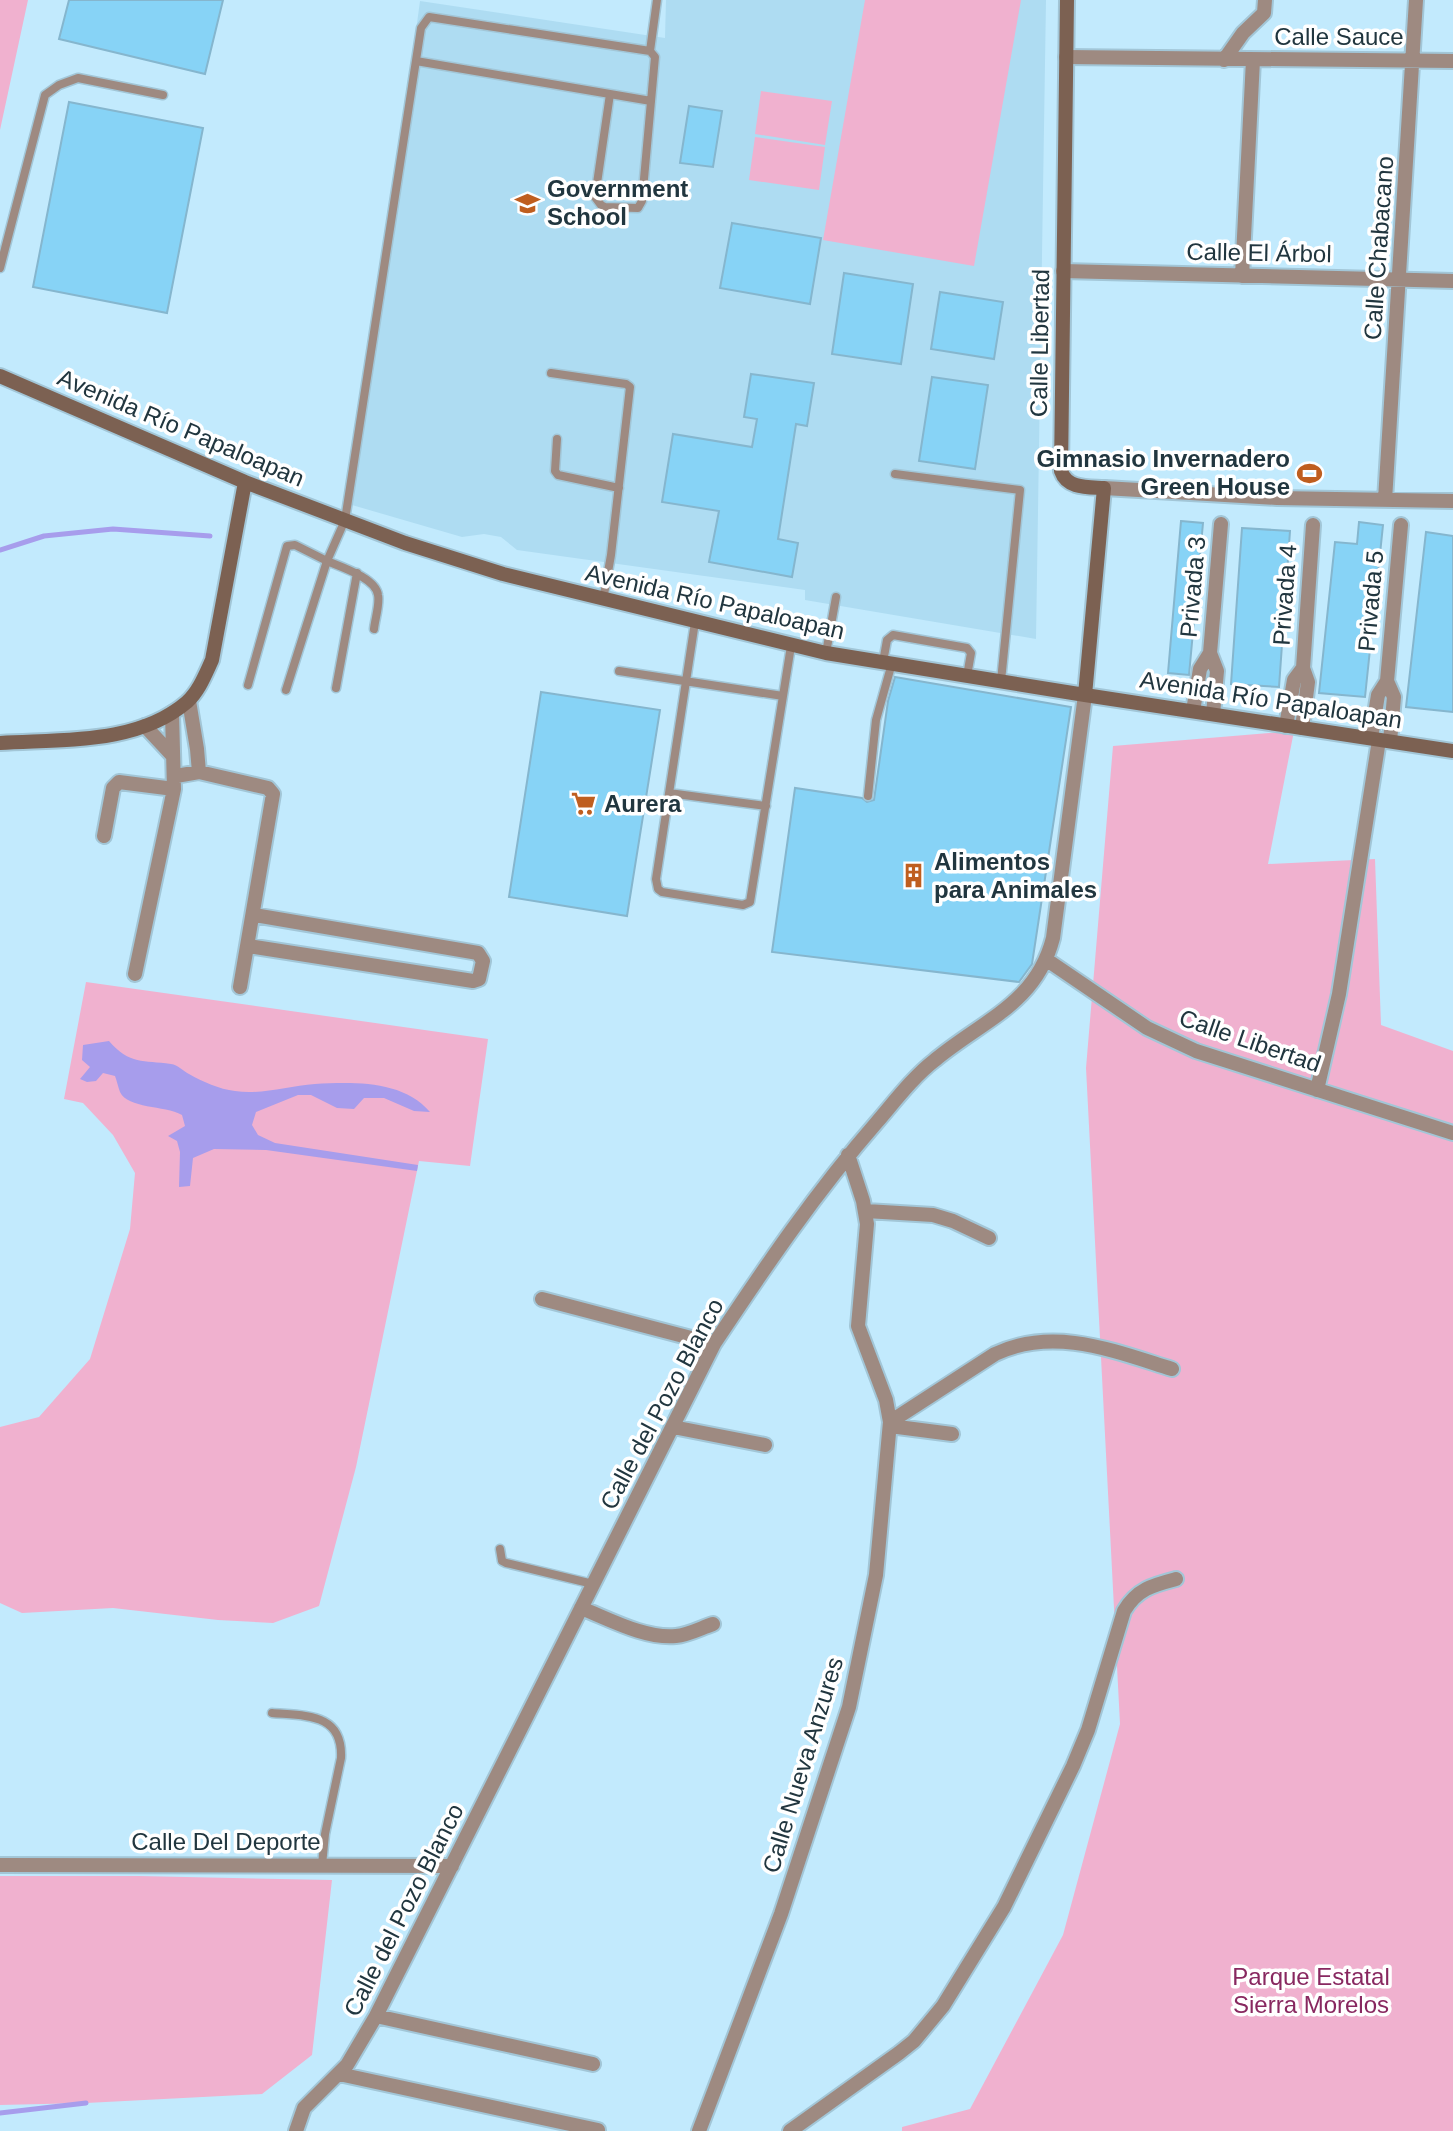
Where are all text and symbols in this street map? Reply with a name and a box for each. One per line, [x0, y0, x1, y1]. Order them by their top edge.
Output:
street label: Calle Sauce [1274, 23, 1404, 50]
street label: Calle Chabacano [1359, 155, 1398, 341]
place label: Government School [547, 175, 688, 230]
school or university icon: Government School [513, 189, 541, 217]
street label: Calle El Árbol [1186, 238, 1332, 267]
street label: Calle Libertad [1025, 269, 1054, 417]
street label: Avenida Río Papaloapan [54, 363, 308, 492]
place label: Gimnasio Invernadero Green House [1037, 445, 1290, 500]
sports icon: Gimnasio Invernadero Green House [1296, 459, 1324, 487]
street label: Privada 3 [1175, 535, 1210, 639]
street label: Privada 4 [1267, 543, 1302, 646]
street label: Privada 5 [1353, 549, 1388, 653]
street label: Avenida Río Papaloapan [583, 559, 847, 644]
street label: Avenida Río Papaloapan [1138, 665, 1404, 734]
supermarket icon: Aurera [570, 790, 598, 818]
place label: Aurera [604, 790, 682, 817]
place label: Alimentos para Animales [934, 848, 1097, 903]
building icon: Alimentos para Animales [900, 862, 928, 890]
street label: Calle Libertad [1176, 1004, 1325, 1077]
street label: Calle del Pozo Blanco [595, 1294, 729, 1514]
street label: Calle Nueva Anzures [757, 1654, 848, 1876]
street label: Calle del Pozo Blanco [338, 1799, 469, 2021]
street label: Calle Del Deporte [131, 1828, 321, 1855]
park label: Parque Estatal Sierra Morelos [1232, 1963, 1390, 2018]

